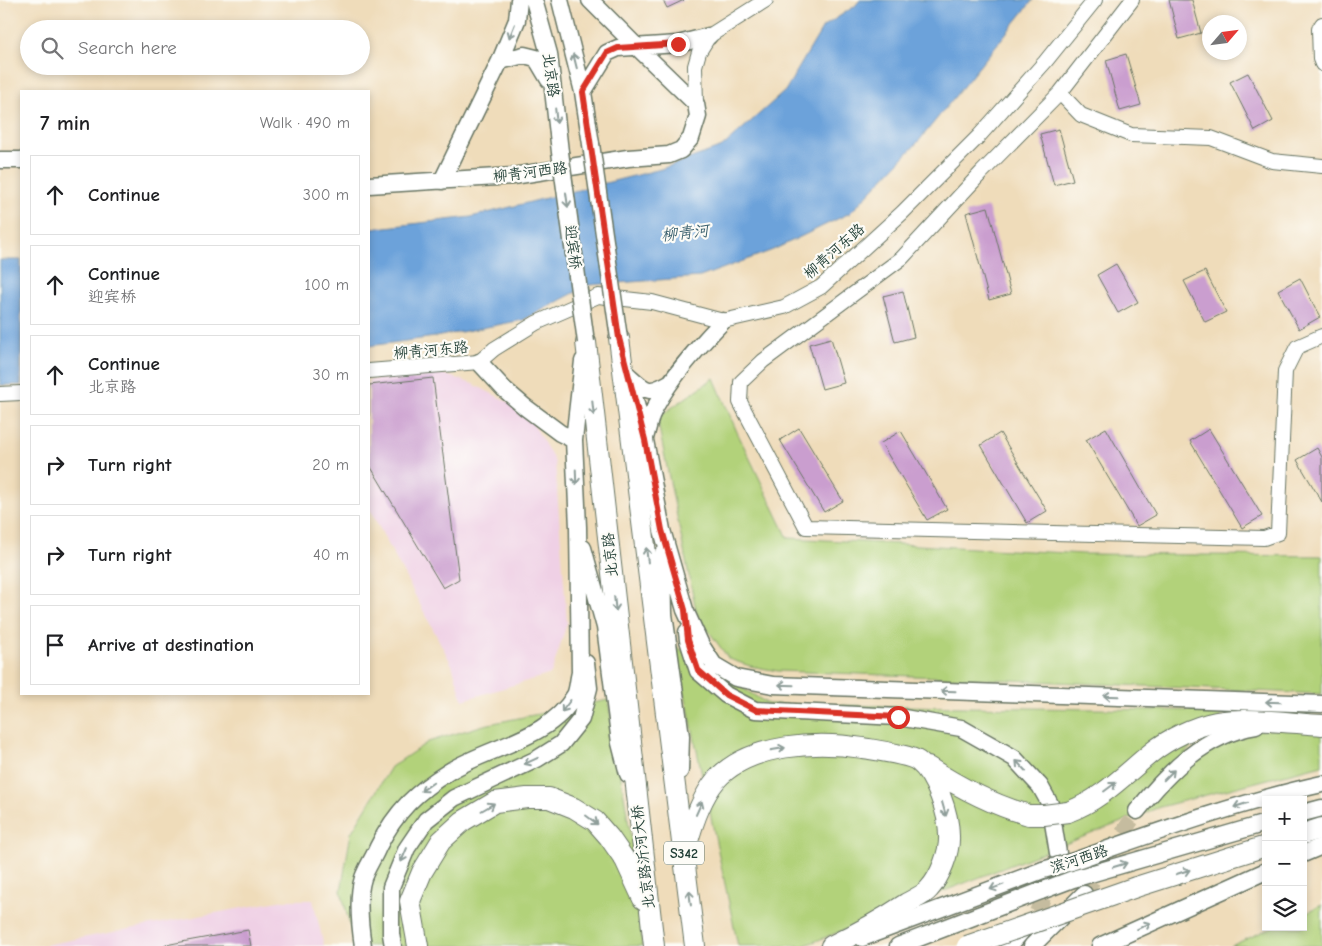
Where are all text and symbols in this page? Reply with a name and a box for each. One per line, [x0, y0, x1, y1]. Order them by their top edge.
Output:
north arrow [1202, 15, 1247, 60]
search box [20, 20, 370, 75]
one-way arrow [507, 23, 516, 38]
route end [667, 33, 690, 56]
icon: search [38, 34, 66, 62]
text: Search here [78, 37, 177, 59]
street label: 北京路 [539, 51, 563, 99]
one-way arrow [570, 54, 580, 70]
one-way arrow [552, 108, 561, 124]
text: 7 min [40, 111, 90, 135]
text: Walk · 490 m [260, 114, 350, 132]
street label: 柳青河西路 [492, 158, 568, 186]
icon: ahead [41, 181, 69, 209]
text: Continue [88, 184, 160, 206]
text: 300 m [303, 186, 349, 204]
one-way arrow [562, 192, 572, 208]
street label: 柳青河东路 [800, 220, 868, 282]
water label: 柳青河 [660, 221, 713, 244]
street label: 迎宾桥 [561, 223, 585, 271]
text: Continue [88, 263, 160, 285]
icon: ahead [41, 271, 69, 299]
text: 100 m [305, 276, 349, 294]
text: 迎宾桥 [88, 288, 136, 306]
street label: 柳青河东路 [393, 338, 469, 362]
text: Continue [88, 353, 160, 375]
icon: ahead [41, 361, 69, 389]
text: 30 m [313, 366, 349, 384]
text: 北京路 [88, 378, 136, 396]
one-way arrow [588, 399, 598, 415]
icon: right [41, 451, 69, 479]
text: Turn right [88, 454, 172, 476]
text: 20 m [312, 456, 349, 474]
one-way arrow [571, 469, 580, 485]
street label: 北京路 [599, 532, 621, 578]
icon: right [41, 541, 69, 569]
text: Turn right [88, 544, 172, 566]
text: 40 m [313, 546, 349, 564]
one-way arrow [642, 548, 652, 564]
one-way arrow [610, 596, 620, 612]
icon: arrive [41, 631, 69, 659]
text: Arrive at destination [88, 634, 254, 656]
one-way arrow [778, 681, 794, 690]
one-way arrow [941, 686, 957, 695]
one-way arrow [1103, 692, 1119, 701]
one-way arrow [1266, 697, 1282, 707]
one-way arrow [561, 699, 571, 713]
route start [887, 706, 910, 729]
one-way arrow [770, 744, 786, 754]
one-way arrow [524, 757, 539, 767]
one-way arrow [1015, 759, 1027, 772]
one-way arrow [1163, 768, 1175, 781]
one-way arrow [420, 782, 434, 792]
one-way arrow [1103, 782, 1116, 793]
map controls [1262, 796, 1307, 931]
button: + [1262, 796, 1307, 841]
one-way arrow [940, 800, 950, 816]
one-way arrow [1233, 800, 1249, 810]
one-way arrow [480, 801, 494, 811]
one-way arrow [695, 801, 705, 816]
street label: 北京路沂河大桥 [628, 804, 658, 910]
one-way arrow [585, 814, 598, 825]
road number: S342 [664, 841, 704, 864]
street label: 滨河西路 [1048, 841, 1110, 877]
button: − [1262, 841, 1307, 886]
one-way arrow [399, 847, 408, 862]
one-way arrow [1112, 860, 1128, 870]
one-way arrow [1174, 867, 1190, 876]
one-way arrow [990, 883, 1006, 892]
button: layers [1262, 886, 1307, 931]
one-way arrow [684, 890, 694, 906]
one-way arrow [1136, 921, 1151, 930]

